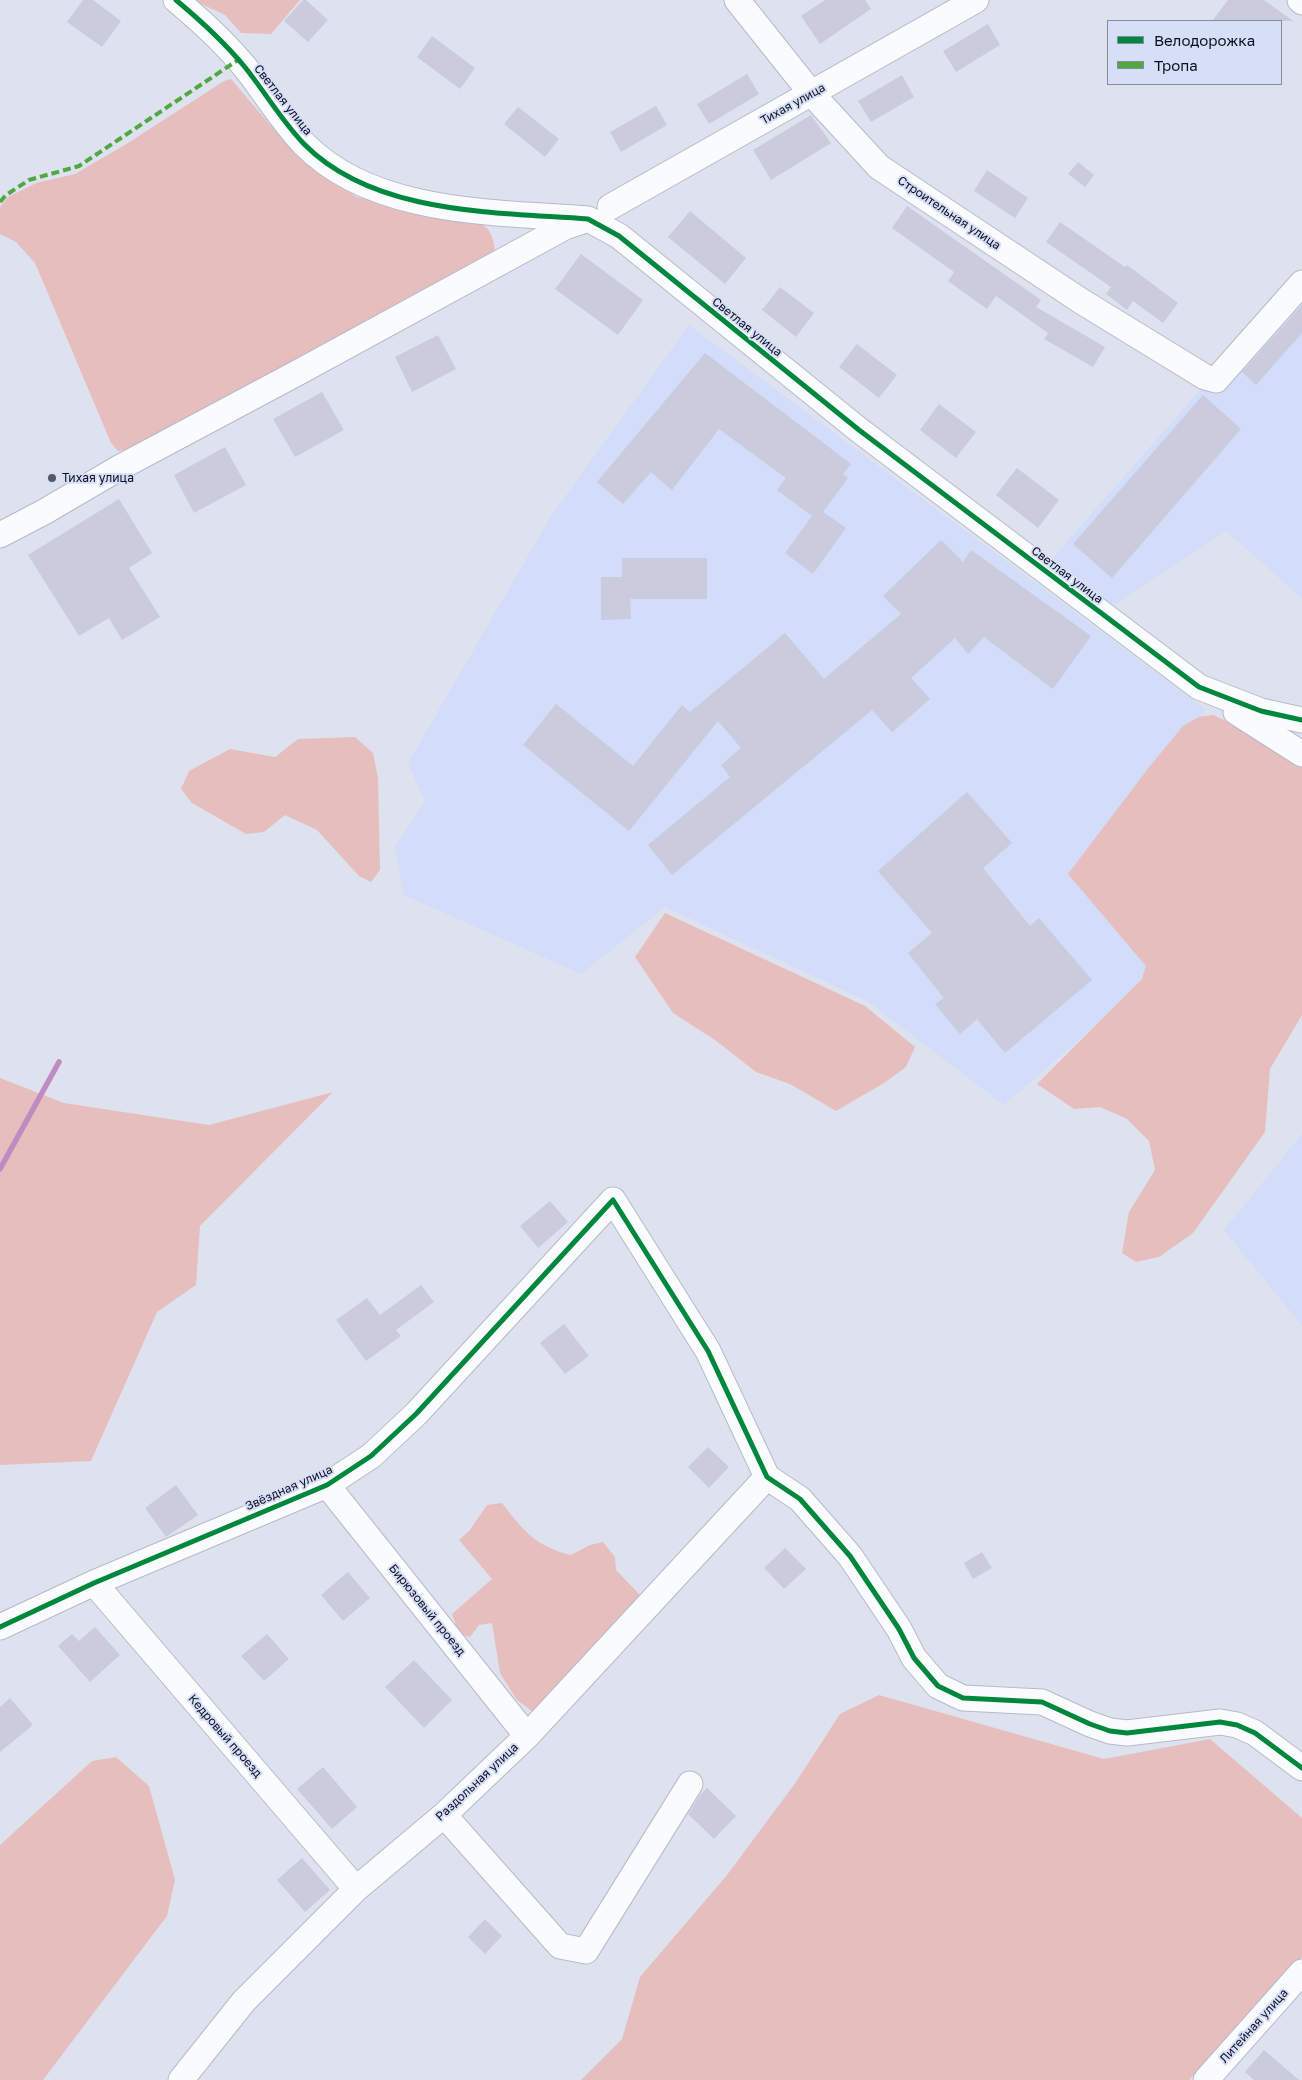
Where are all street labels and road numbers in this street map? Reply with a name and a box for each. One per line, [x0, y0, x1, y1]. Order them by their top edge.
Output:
street label: Светлая улица [251, 62, 315, 138]
street label: Тихая улица [758, 80, 828, 128]
street label: Строительная улица [895, 173, 1003, 253]
street label: Светлая улица [709, 294, 785, 360]
street label: Светлая улица [1028, 543, 1106, 607]
street label: Звёздная улица [243, 1462, 335, 1514]
street label: Бирюзовый проезд [386, 1561, 468, 1659]
street label: Кедровый проезд [185, 1692, 265, 1780]
street label: Раздольная улица [433, 1740, 521, 1824]
street label: Литейная улица [1217, 1986, 1291, 2066]

